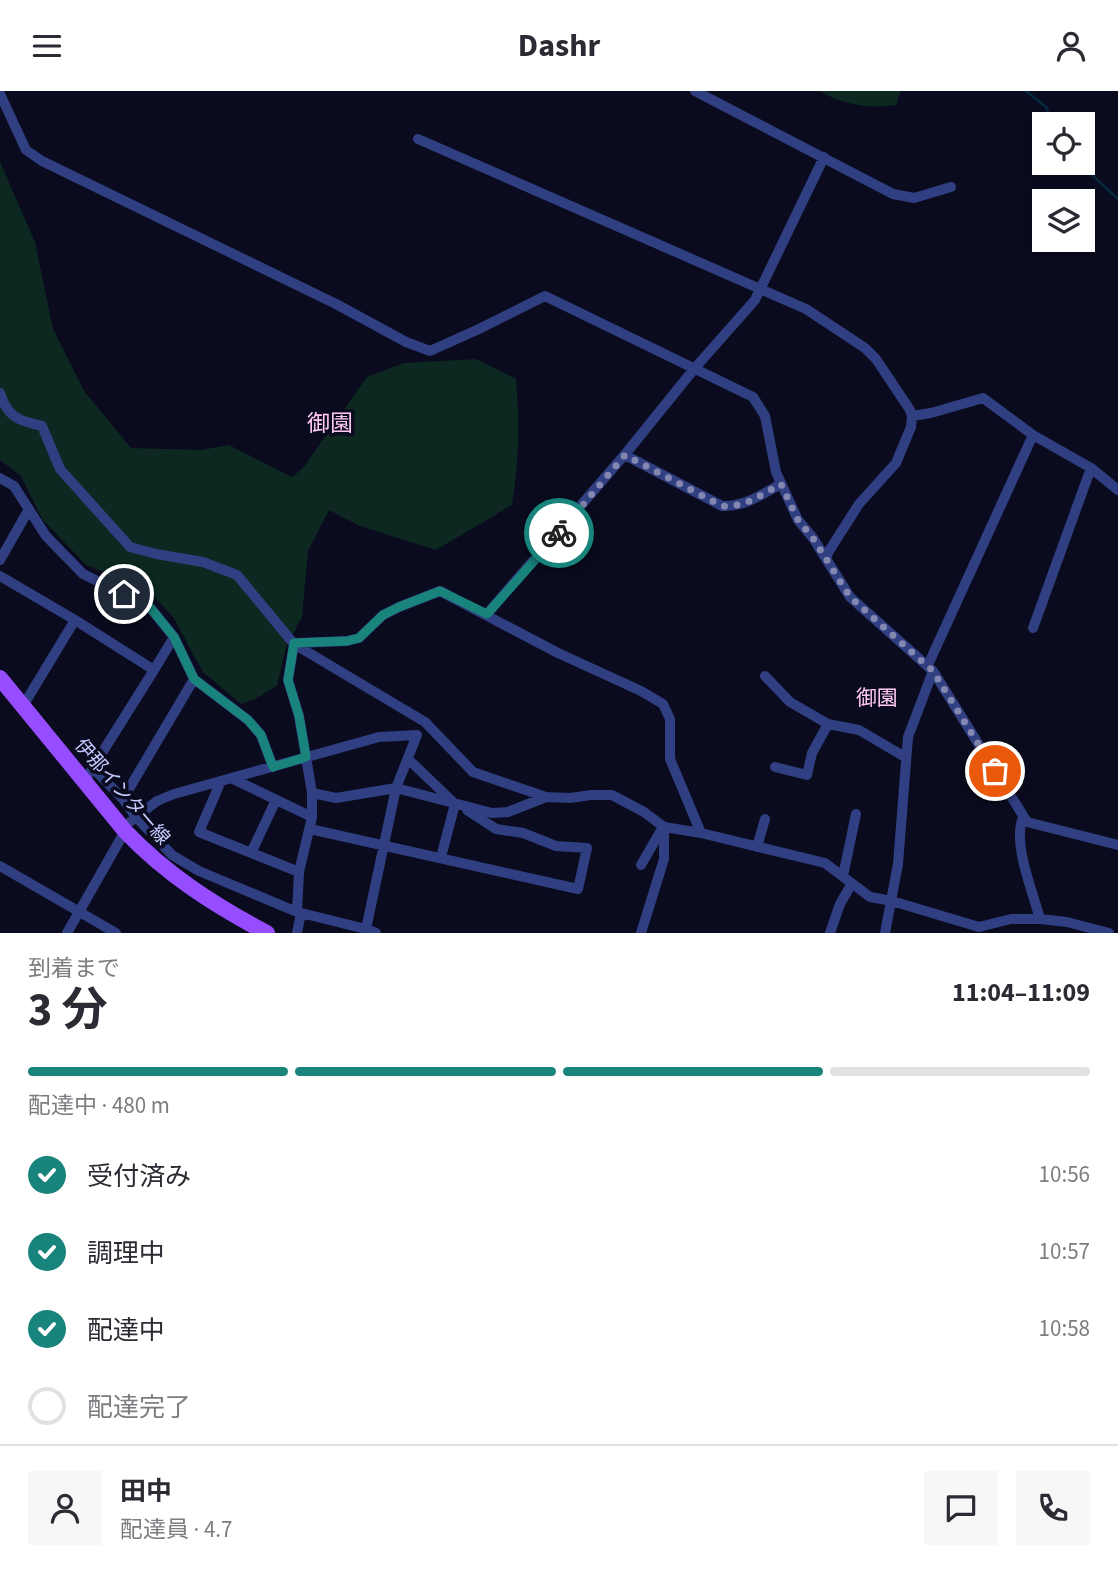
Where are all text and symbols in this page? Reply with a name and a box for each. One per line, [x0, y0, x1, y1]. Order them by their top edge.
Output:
text: Dashr [518, 23, 600, 69]
icon: menu [28, 27, 66, 65]
icon: person [1052, 27, 1090, 65]
map controls [1032, 112, 1095, 252]
button: locate [1032, 112, 1095, 175]
button: layers [1032, 189, 1095, 252]
district label: 御園 [307, 407, 353, 440]
courier [524, 498, 594, 568]
icon: bike [540, 514, 578, 552]
pin [94, 564, 154, 624]
icon: home [105, 575, 143, 613]
district label: 御園 [856, 683, 898, 713]
street label: 伊那インター線 [68, 733, 176, 851]
pin [965, 741, 1025, 801]
icon: bag [976, 752, 1014, 790]
text: 到着まで [28, 952, 120, 985]
text: 11:04–11:09 [952, 974, 1090, 1011]
text: 3 分 [28, 978, 108, 1043]
text: 配達中 · 480 m [28, 1089, 170, 1122]
icon: check [28, 1156, 66, 1194]
text: 受付済み [87, 1158, 191, 1195]
text: 10:56 [1039, 1158, 1090, 1191]
icon: check [28, 1233, 66, 1271]
text: 調理中 [87, 1235, 165, 1272]
text: 10:57 [1039, 1235, 1090, 1268]
icon: check [28, 1310, 66, 1348]
text: 配達中 [87, 1312, 165, 1349]
text: 10:58 [1039, 1312, 1090, 1345]
text: 配達完了 [87, 1389, 191, 1426]
button: person [28, 1471, 102, 1545]
button: chat [924, 1471, 998, 1545]
button: phone [1016, 1471, 1090, 1545]
text: 田中 [120, 1473, 172, 1510]
text: 配達員 · 4.7 [120, 1513, 233, 1546]

